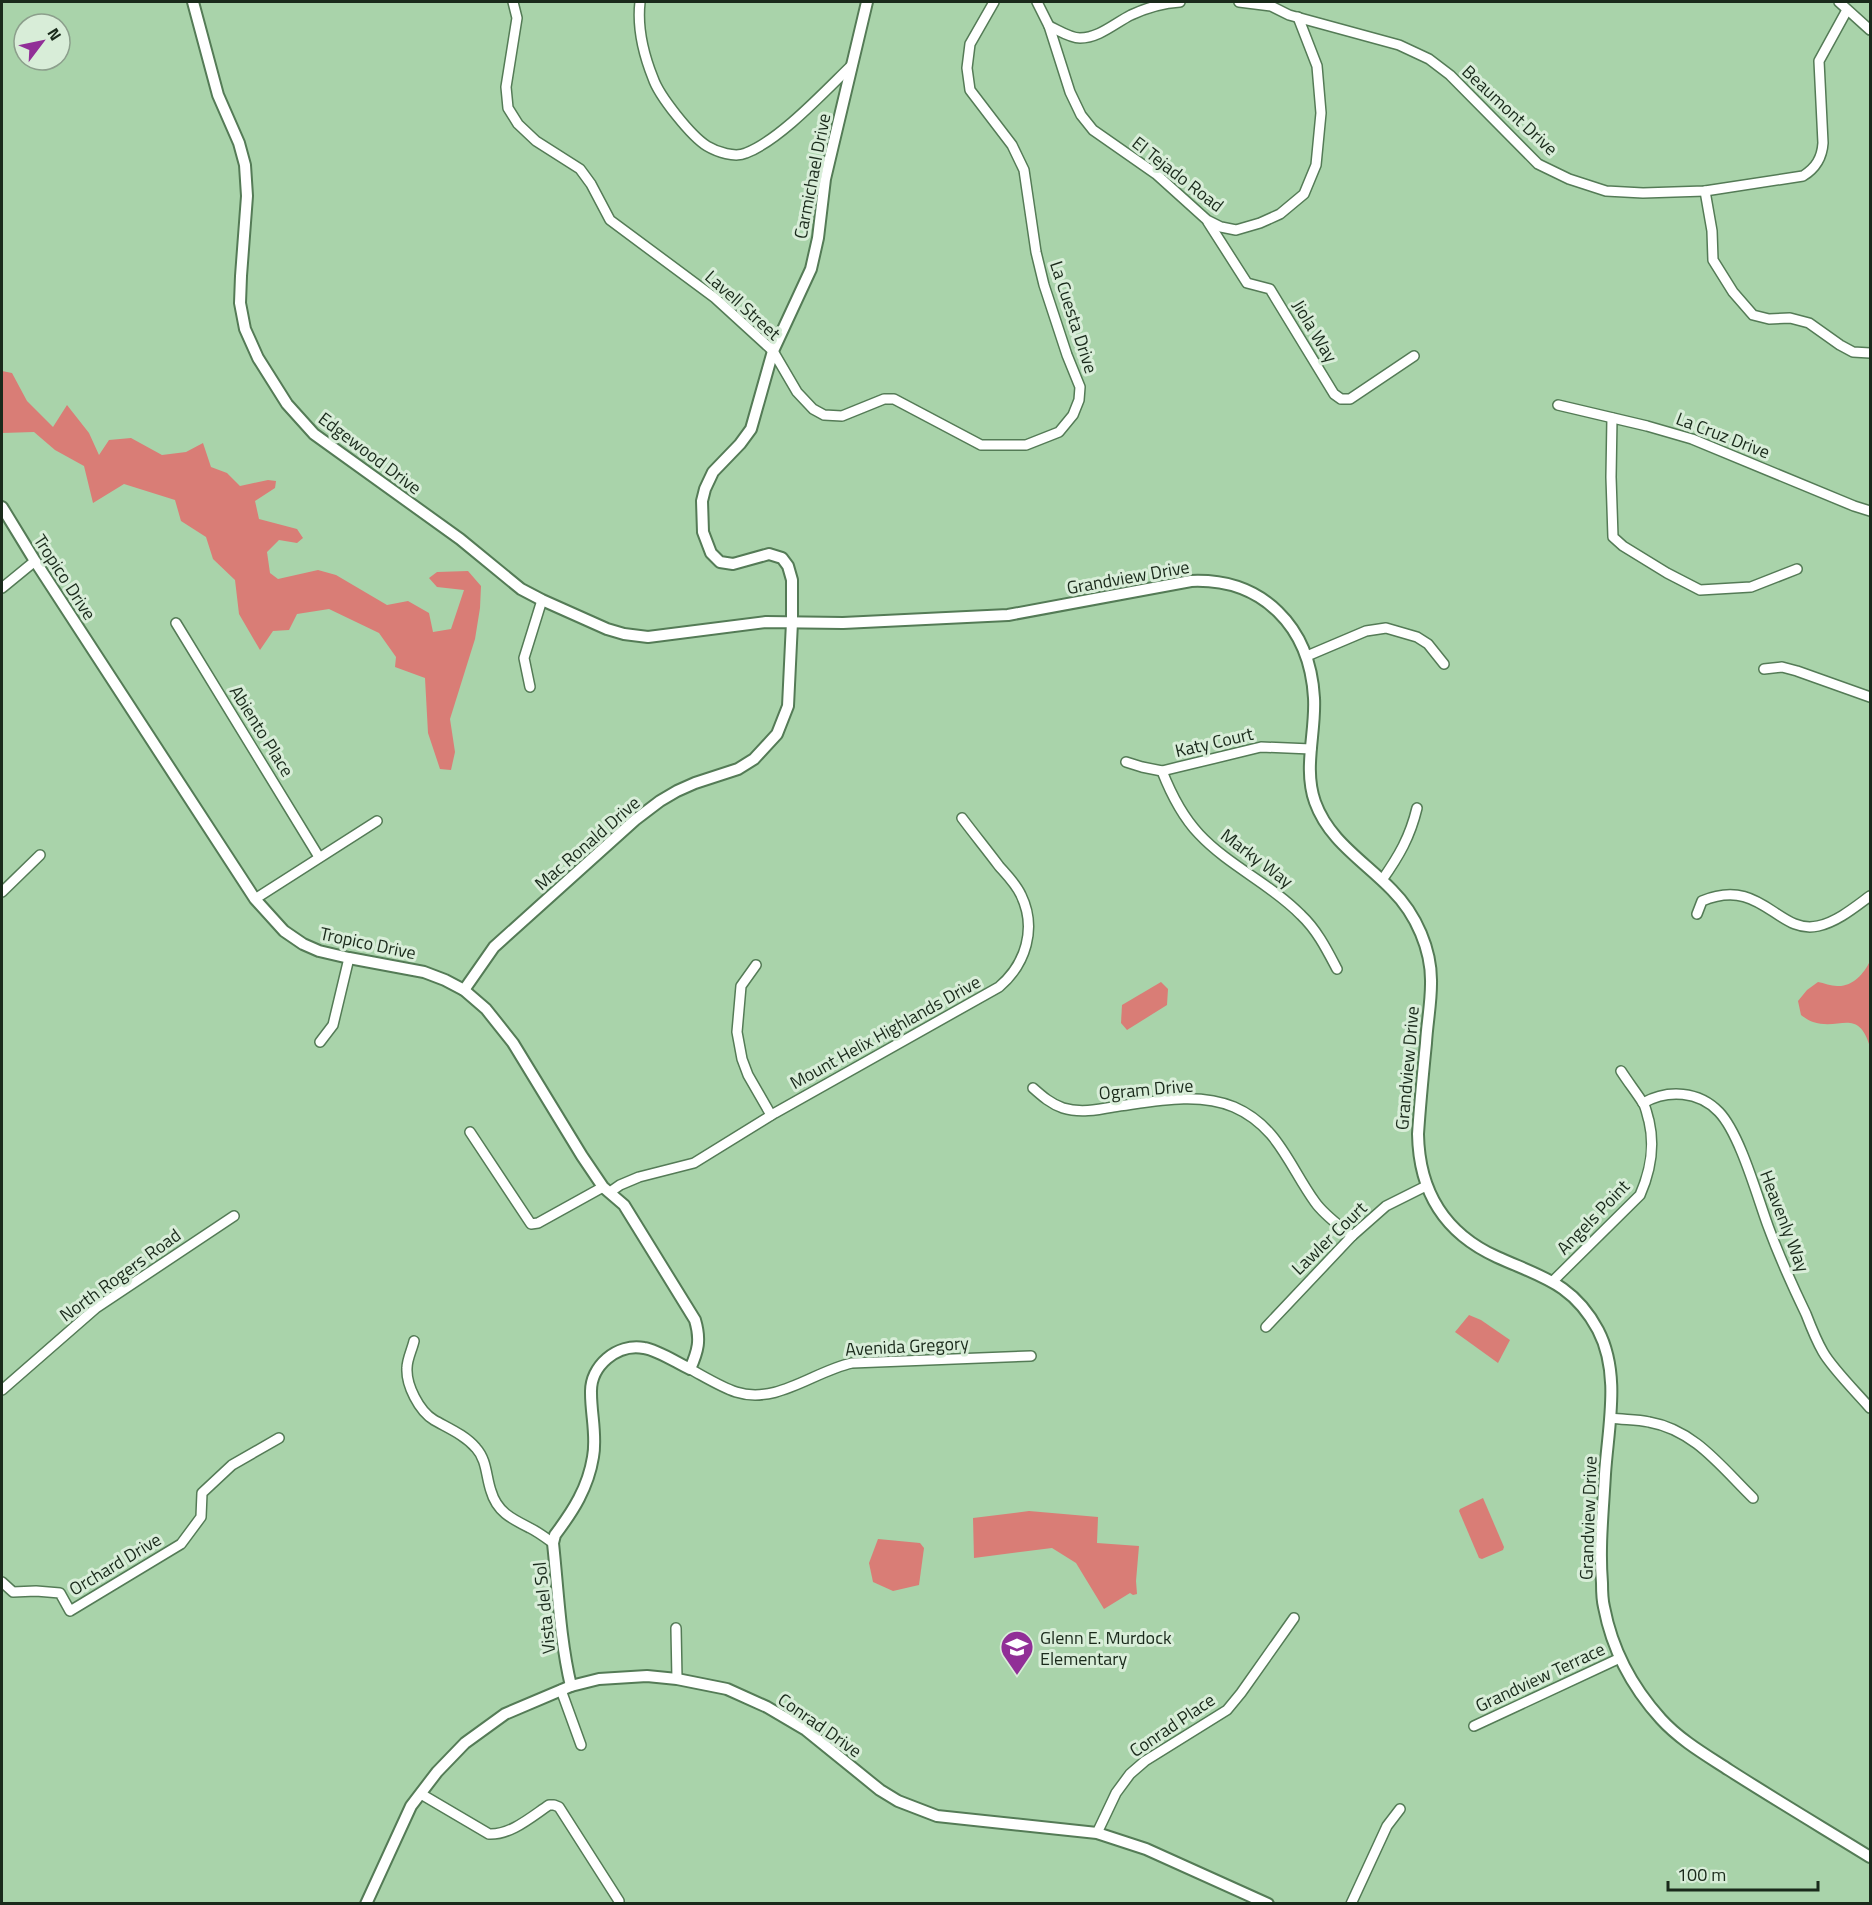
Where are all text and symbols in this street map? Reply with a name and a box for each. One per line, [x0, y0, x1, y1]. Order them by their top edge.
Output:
north arrow [12, 12, 72, 72]
text: N [42, 23, 68, 45]
street label: Beaumont Drive [1456, 58, 1564, 162]
street label: Carmichael Drive [787, 111, 837, 241]
street label: El Tejado Road [1126, 130, 1230, 218]
street label: La Cuesta Drive [1043, 257, 1105, 377]
street label: Lavell Street [699, 264, 787, 347]
street label: Jiola Way [1286, 294, 1345, 368]
street label: Edgewood Drive [313, 405, 427, 501]
street label: La Cruz Drive [1672, 405, 1774, 465]
street label: Tropico Drive [27, 529, 103, 625]
street label: Grandview Drive [1065, 553, 1191, 601]
street label: Abiento Place [223, 680, 301, 782]
street label: Katy Court [1172, 720, 1256, 764]
street label: Mac Ronald Drive [528, 789, 646, 897]
street label: Marky Way [1215, 822, 1299, 895]
street label: Tropico Drive [318, 920, 418, 966]
street label: Mount Helix Highlands Drive [785, 968, 985, 1096]
street label: Grandview Drive [1388, 1005, 1426, 1131]
street label: Ogram Drive [1098, 1071, 1194, 1107]
street label: Heavenly Way [1753, 1166, 1817, 1276]
street label: Angels Point [1550, 1173, 1636, 1261]
street label: Lawler Court [1285, 1194, 1373, 1281]
street label: North Rogers Road [54, 1222, 186, 1328]
street label: Avenida Gregory [844, 1329, 970, 1363]
street label: Grandview Drive [1572, 1455, 1604, 1581]
street label: Orchard Drive [64, 1526, 166, 1602]
street label: Vista del Sol [526, 1561, 562, 1655]
place label: Glenn E. Murdock Elementary [1040, 1624, 1172, 1672]
school or university icon: Glenn E. Murdock Elementary [999, 1629, 1035, 1676]
street label: Grandview Terrace [1471, 1635, 1609, 1719]
street label: Conrad Drive [773, 1686, 867, 1764]
street label: Conrad Place [1124, 1686, 1220, 1764]
scale bar [1668, 1854, 1818, 1892]
text: 100 m [1677, 1861, 1726, 1888]

